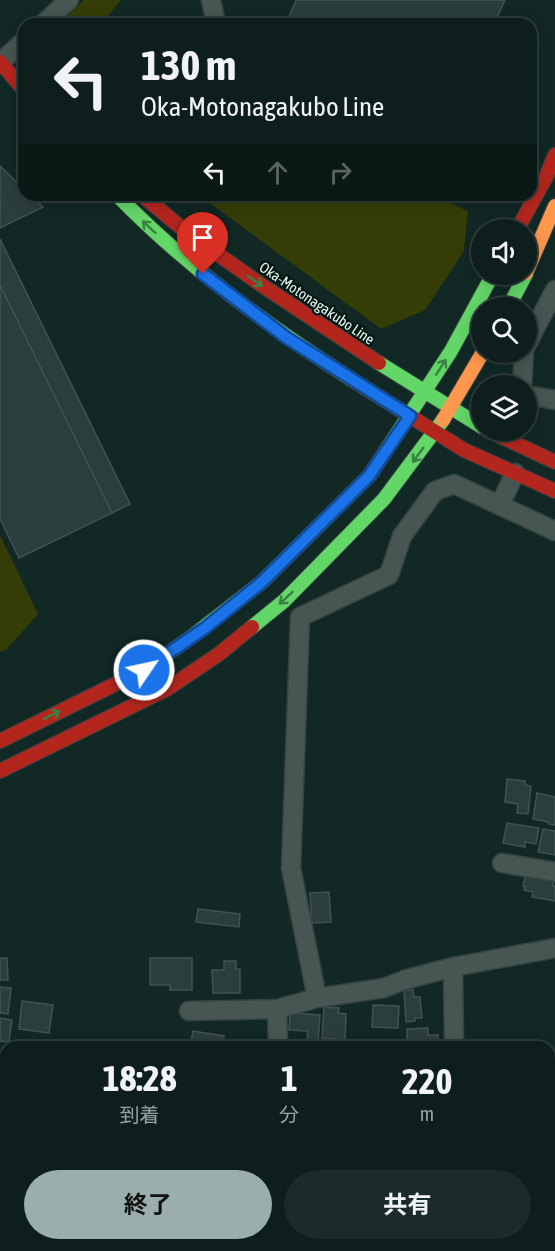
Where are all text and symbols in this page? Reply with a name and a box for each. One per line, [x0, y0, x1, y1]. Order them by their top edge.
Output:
text: 130 m [141, 41, 236, 89]
icon: left [42, 42, 120, 120]
text: Oka-Motonagakubo Line [141, 91, 384, 122]
icon: left [198, 156, 231, 189]
icon: ahead [261, 156, 294, 189]
icon: right [324, 156, 357, 189]
pin [177, 212, 228, 274]
map controls [471, 219, 537, 441]
button: sound [471, 219, 537, 285]
one-way arrow [142, 220, 157, 234]
icon: arrive [186, 221, 219, 254]
street label: Oka-Motonagakubo Line [256, 258, 378, 348]
one-way arrow [247, 275, 263, 287]
button: search [471, 297, 537, 363]
one-way arrow [435, 359, 447, 376]
button: layers [471, 375, 537, 441]
one-way arrow [412, 447, 424, 463]
one-way arrow [279, 591, 294, 606]
position arrow [112, 638, 176, 702]
one-way arrow [43, 709, 61, 721]
text: 18:28 [103, 1057, 177, 1099]
text: 1 [281, 1057, 298, 1099]
text: 220 [402, 1060, 452, 1102]
text: m [420, 1102, 434, 1125]
text: 到着 [120, 1103, 160, 1126]
text: 分 [279, 1103, 299, 1126]
button: 終了 [24, 1170, 272, 1239]
button: 共有 [284, 1170, 531, 1239]

